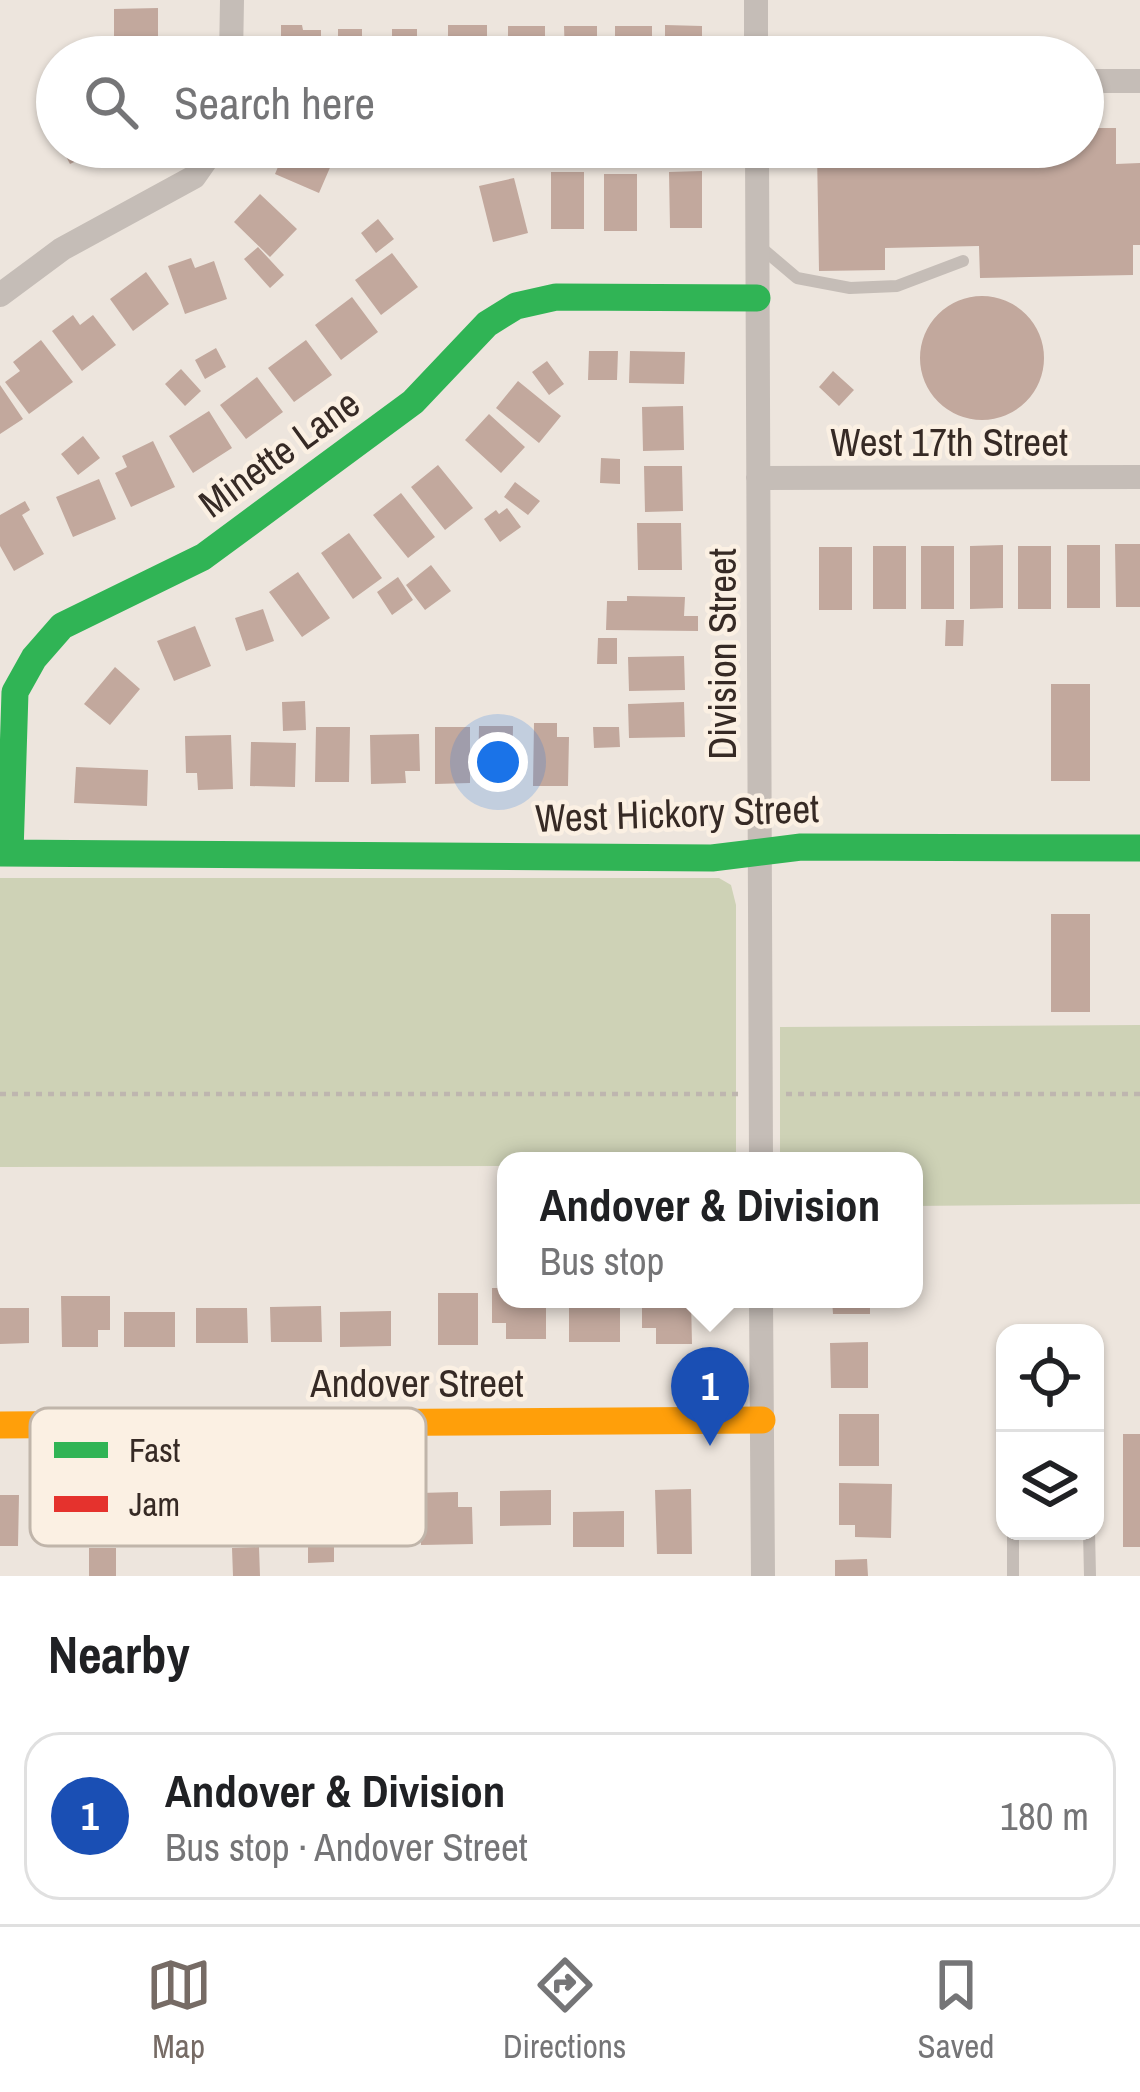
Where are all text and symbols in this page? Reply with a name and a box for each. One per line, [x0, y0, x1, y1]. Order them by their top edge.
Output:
search box [36, 36, 1104, 168]
icon: search [78, 69, 144, 135]
text: Search here [174, 72, 375, 133]
street label: Minette Lane [188, 377, 370, 529]
street label: West 17th Street [830, 416, 1068, 468]
street label: Division Street [696, 548, 748, 760]
your location [468, 732, 528, 792]
street label: West Hickory Street [534, 782, 820, 844]
popup [497, 1152, 923, 1308]
text: Andover & Division [540, 1174, 880, 1235]
text: Bus stop [540, 1235, 664, 1287]
map controls [996, 1324, 1104, 1540]
button: locate [996, 1324, 1104, 1432]
pin: 1 [671, 1347, 749, 1446]
street label: Andover Street [309, 1357, 524, 1409]
legend [30, 1408, 426, 1546]
text: Fast [129, 1428, 180, 1472]
button: layers [996, 1432, 1104, 1540]
text: Jam [129, 1482, 180, 1526]
text: Nearby [48, 1620, 190, 1689]
text: Andover & Division [165, 1760, 505, 1821]
text: 1 [81, 1790, 99, 1842]
text: 180 m [1000, 1790, 1089, 1842]
text: Bus stop · Andover Street [165, 1821, 528, 1873]
tab: Map [146, 1952, 212, 2068]
tab: Directions [503, 1952, 626, 2068]
tab: Saved [918, 1952, 994, 2068]

